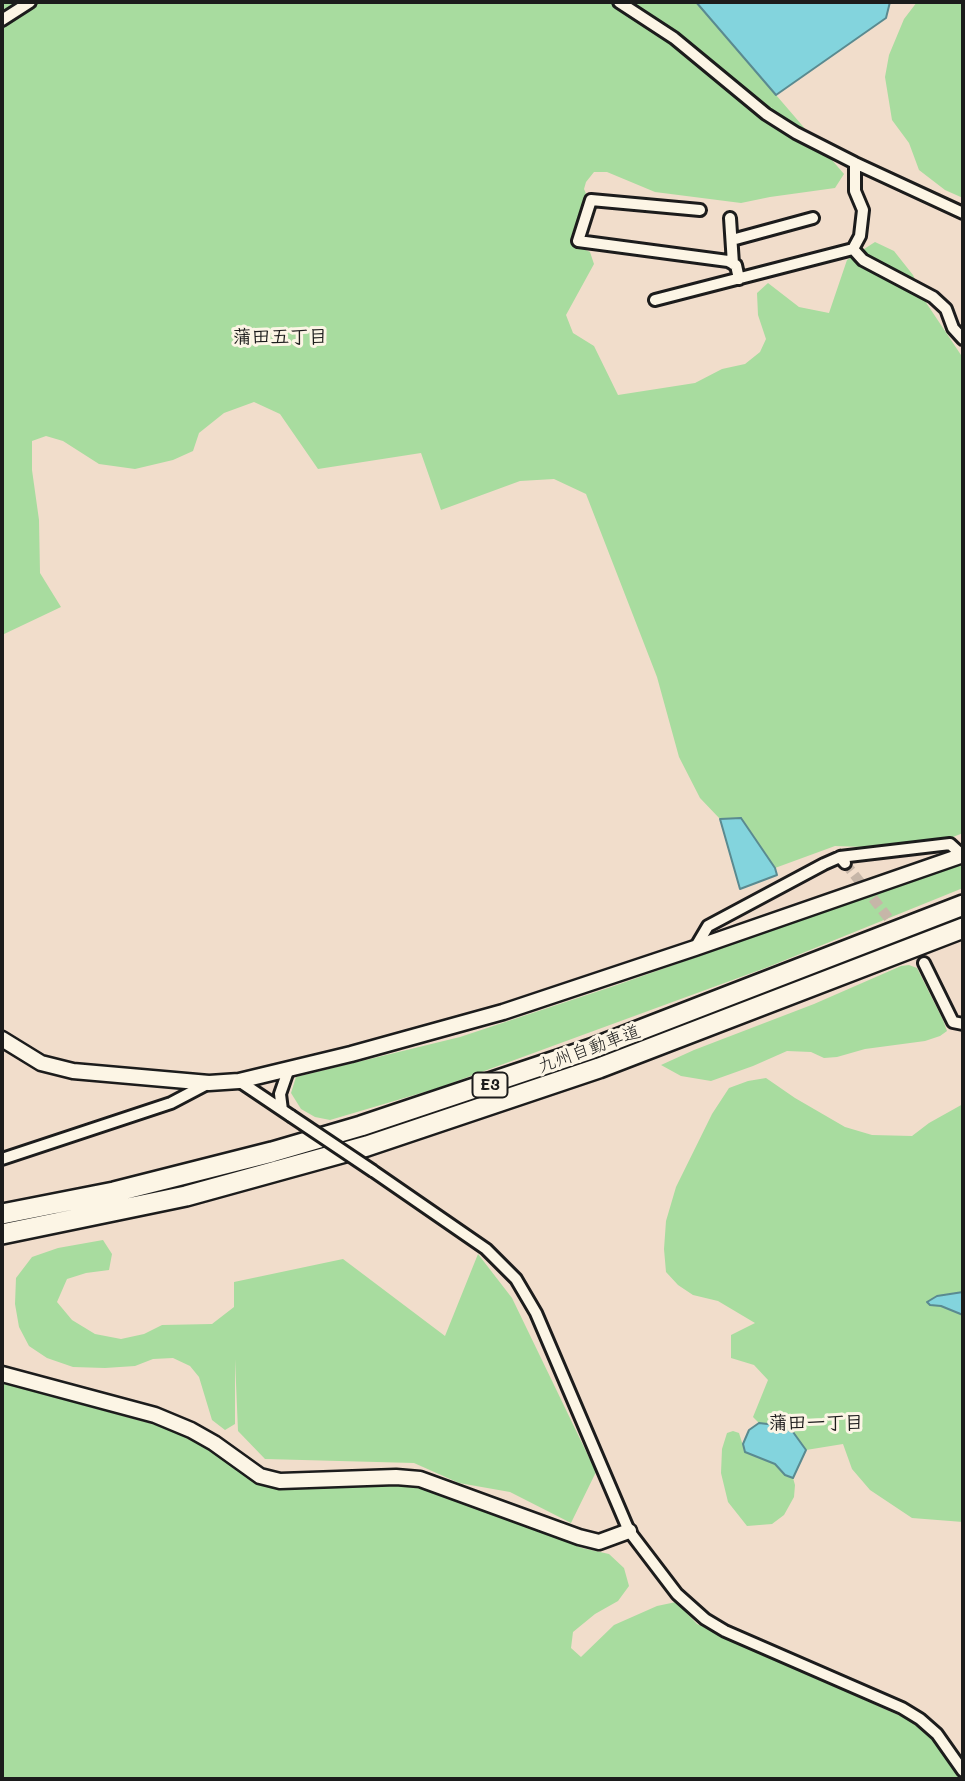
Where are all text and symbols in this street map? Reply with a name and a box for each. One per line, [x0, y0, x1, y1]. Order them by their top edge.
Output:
district label: 蒲田五丁目 [233, 326, 327, 348]
street label: 九州自動車道 [535, 1020, 643, 1078]
road number: E3 [472, 1072, 508, 1098]
district label: 蒲田一丁目 [769, 1412, 863, 1434]

